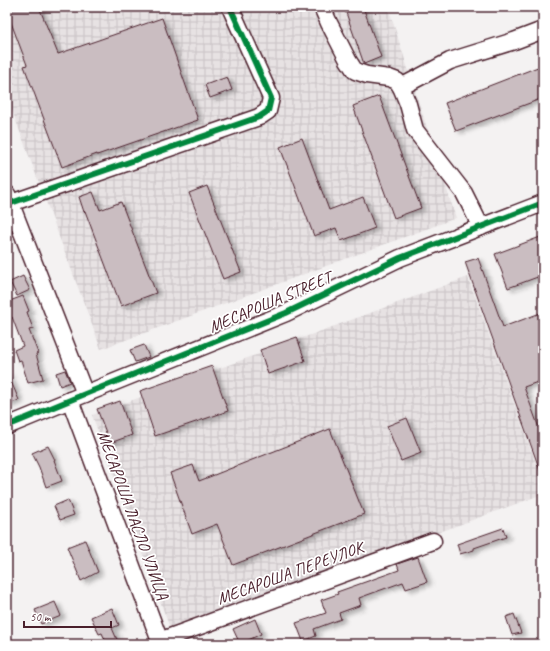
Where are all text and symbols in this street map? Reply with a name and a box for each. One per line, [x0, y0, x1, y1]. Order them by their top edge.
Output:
street label: МЕСАРОША STREET [205, 265, 337, 337]
street label: МЕСАРОША ЛАСЛО УЛИЦА [93, 428, 174, 603]
street label: МЕСАРОША ПЕРЕУЛОК [214, 536, 368, 609]
scale bar [24, 603, 111, 629]
text: 50 m [30, 609, 52, 625]

